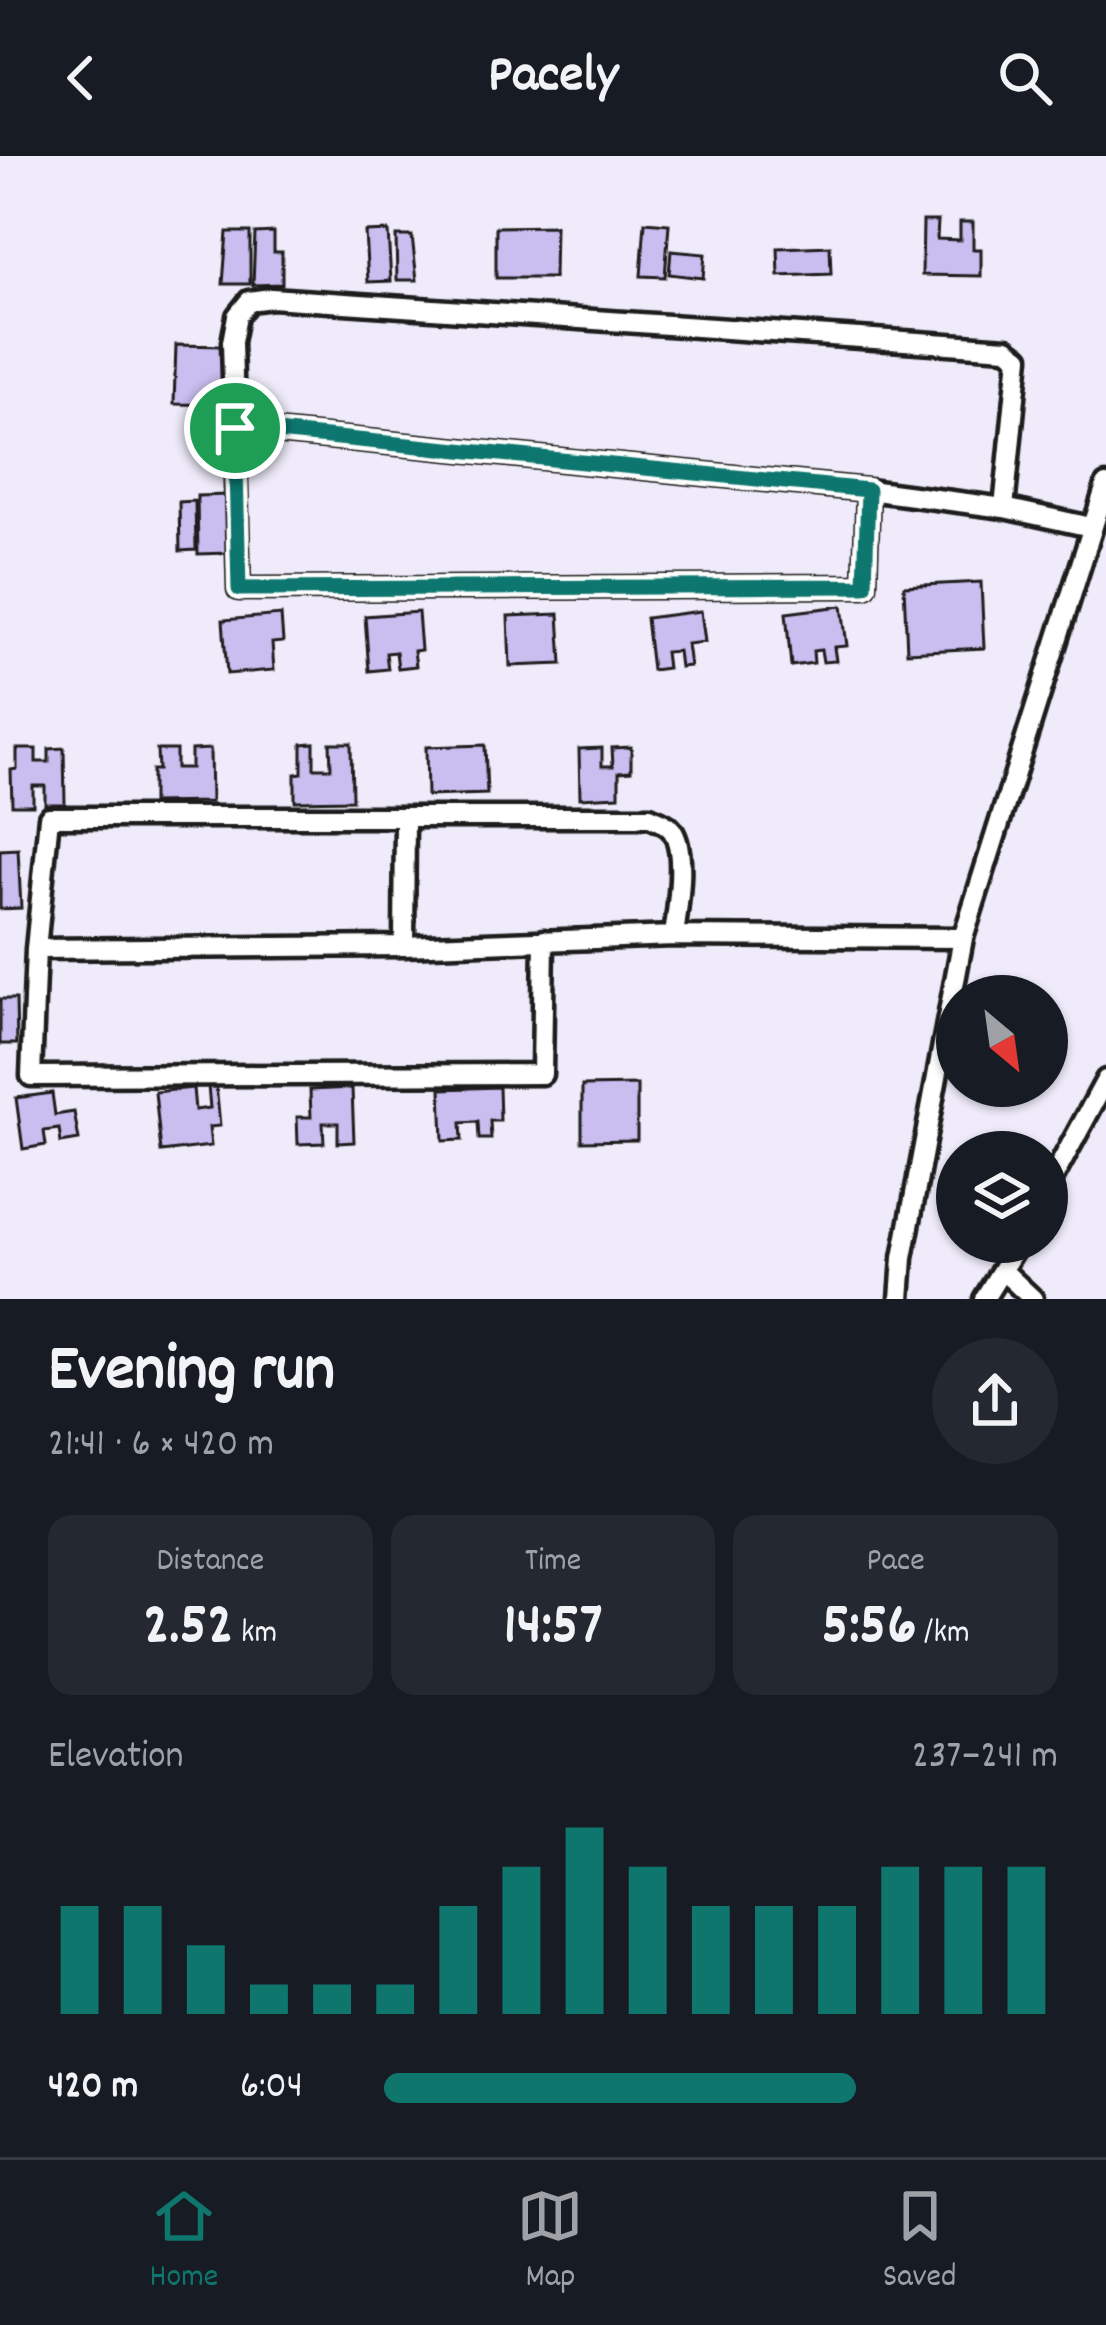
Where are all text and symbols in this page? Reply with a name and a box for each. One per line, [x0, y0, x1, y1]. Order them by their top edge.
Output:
text: Pacely [488, 40, 618, 117]
icon: back [48, 45, 114, 111]
icon: search [992, 45, 1058, 111]
pin [184, 377, 286, 479]
icon: arrive [202, 395, 268, 461]
north arrow [936, 975, 1068, 1107]
map controls [936, 975, 1068, 1263]
button: layers [936, 1131, 1068, 1263]
text: Evening run [48, 1327, 335, 1421]
button: share [932, 1338, 1058, 1464]
text: 21:41 · 6 × 420 m [48, 1419, 274, 1474]
text: Distance [157, 1539, 264, 1586]
text: Time [525, 1539, 581, 1586]
text: Pace [867, 1539, 925, 1586]
text: 2.52 [143, 1586, 234, 1672]
text: 14:57 [504, 1586, 602, 1672]
text: 5:56 [822, 1586, 917, 1672]
text: km [234, 1611, 277, 1658]
text: /km [917, 1611, 970, 1658]
text: Elevation [48, 1731, 184, 1786]
text: 237–241 m [912, 1731, 1058, 1786]
text: 420 m [48, 2061, 138, 2116]
text: 6:04 [240, 2061, 303, 2116]
tab: Home [150, 2183, 218, 2302]
tab: Map [517, 2183, 583, 2302]
tab: Saved [883, 2183, 956, 2302]

